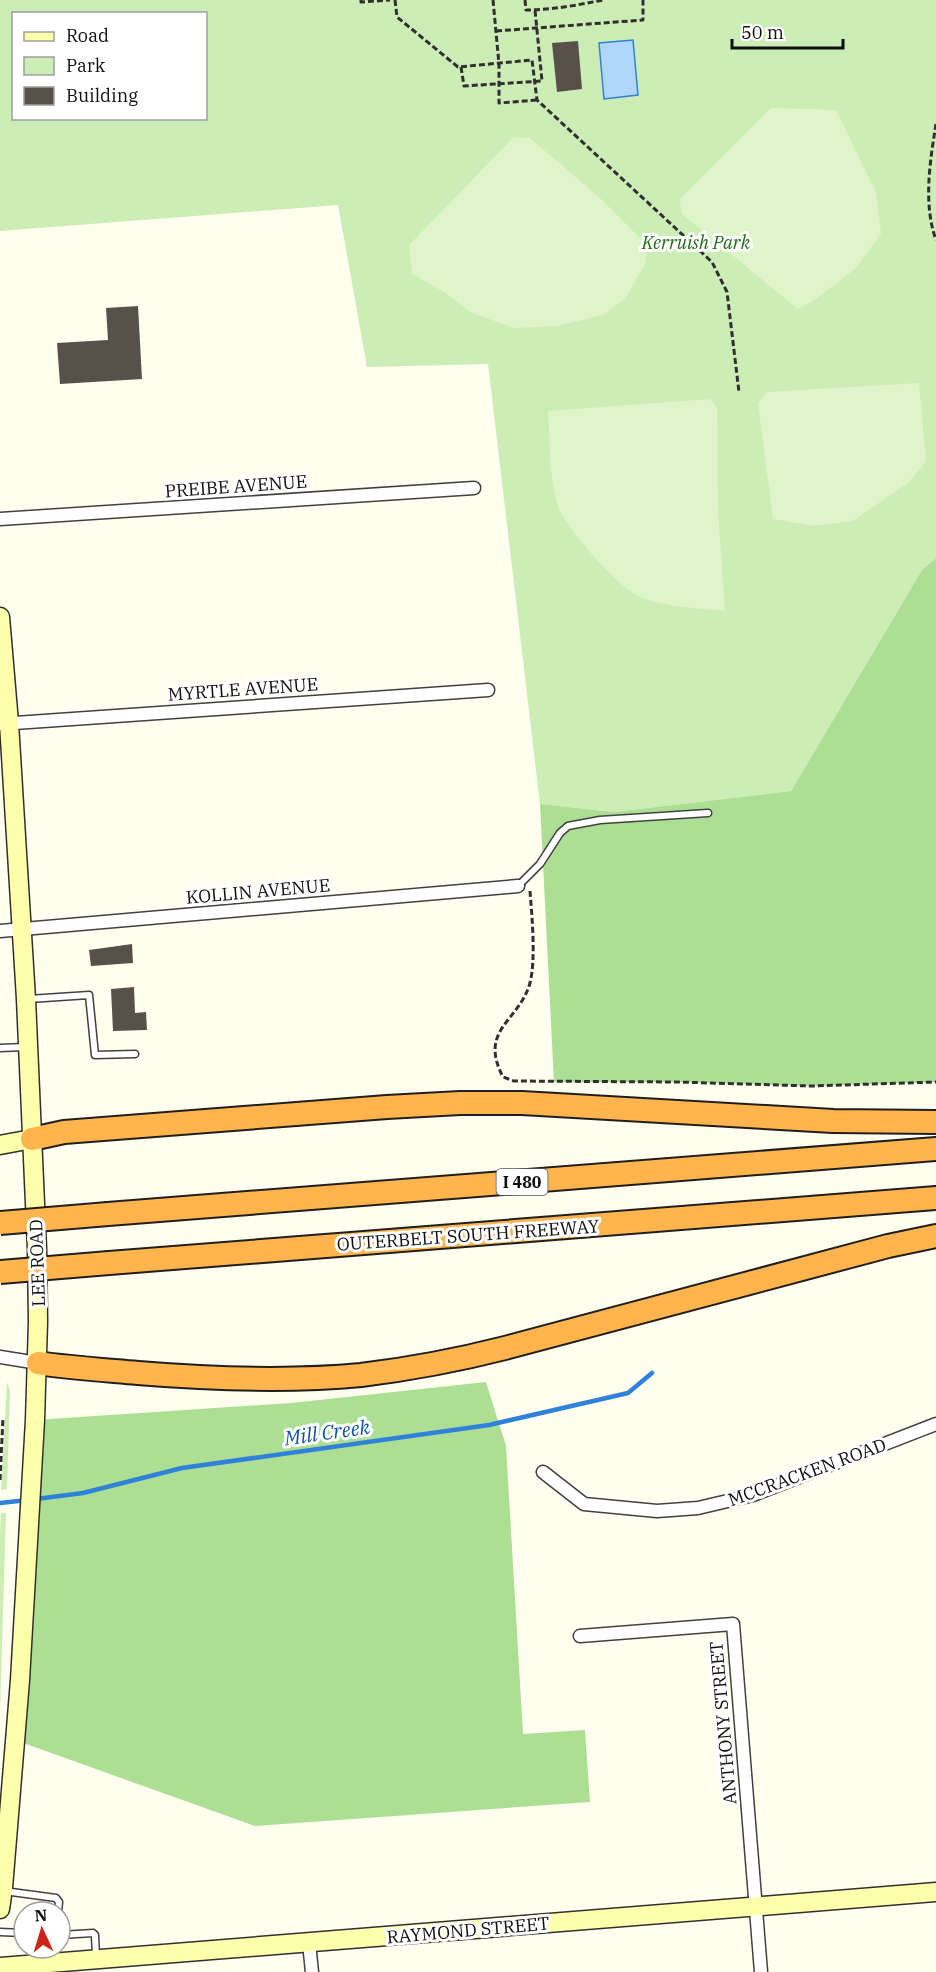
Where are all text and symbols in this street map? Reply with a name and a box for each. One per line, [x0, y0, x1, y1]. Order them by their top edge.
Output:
legend [12, 12, 207, 120]
scale bar [732, 12, 843, 50]
text: 50 m [741, 21, 784, 44]
text: Road [66, 24, 109, 47]
text: Park [66, 54, 106, 77]
text: Building [66, 84, 138, 107]
park label: Kerruish Park [641, 231, 751, 254]
street label: PREIBE AVENUE [164, 470, 308, 502]
street label: MYRTLE AVENUE [167, 672, 319, 706]
street label: KOLLIN AVENUE [185, 873, 331, 909]
road number: I 480 [496, 1169, 548, 1195]
street label: OUTERBELT SOUTH FREEWAY [336, 1214, 601, 1256]
street label: LEE ROAD [24, 1219, 50, 1307]
water label: Mill Creek [281, 1413, 372, 1452]
street label: MCCRACKEN ROAD [725, 1433, 889, 1511]
street label: ANTHONY STREET [704, 1640, 742, 1806]
north arrow [12, 1900, 72, 1960]
text: N [34, 1905, 48, 1925]
street label: RAYMOND STREET [386, 1911, 551, 1949]

